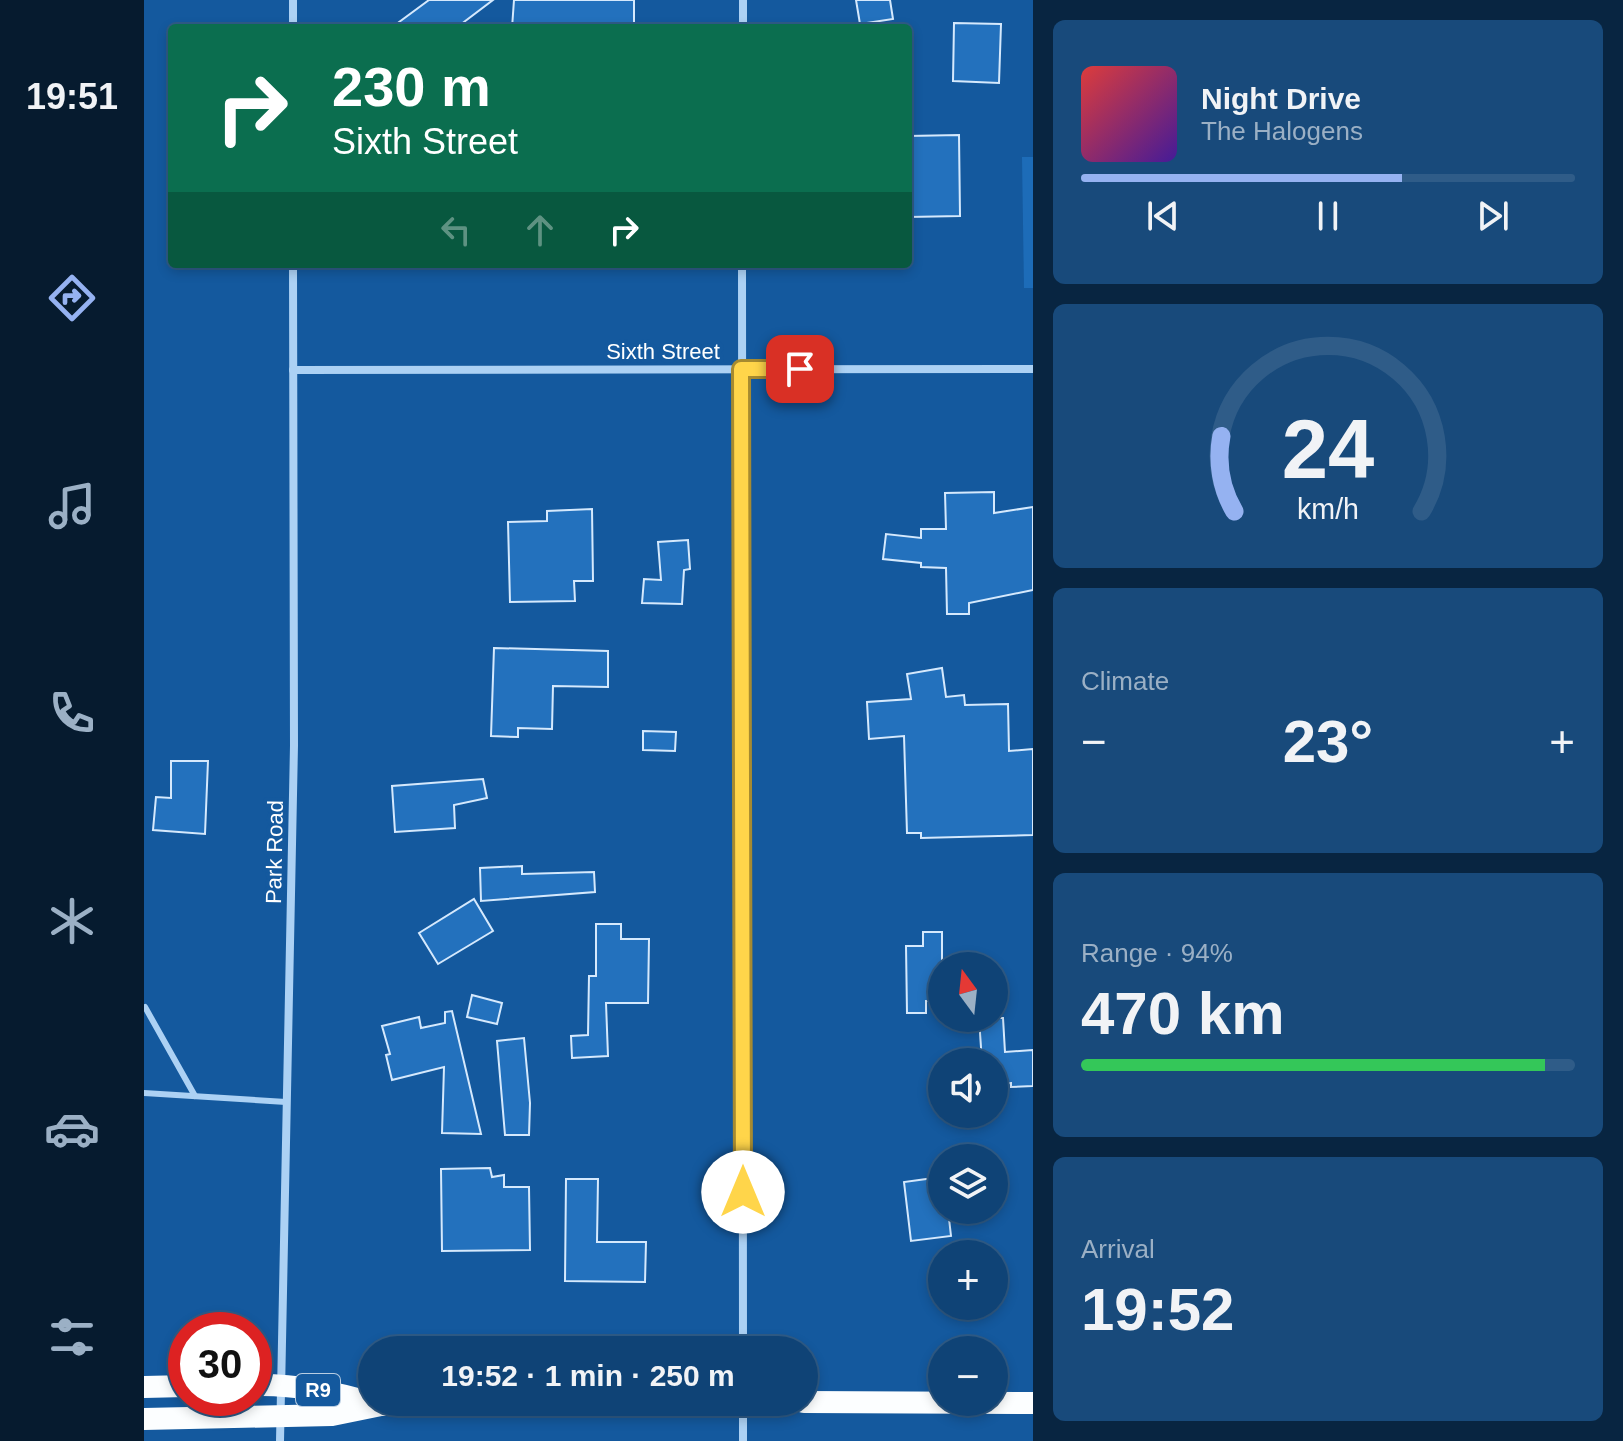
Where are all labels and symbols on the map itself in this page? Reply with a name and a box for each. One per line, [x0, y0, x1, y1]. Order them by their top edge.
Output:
pin [766, 335, 834, 403]
street label: Sixth Street [606, 339, 720, 364]
street label: Park Road [261, 800, 288, 904]
north arrow [928, 952, 1008, 1032]
position arrow [701, 1150, 785, 1234]
speed limit sign: 30 [168, 1312, 272, 1416]
road number: R9 [296, 1374, 340, 1406]

